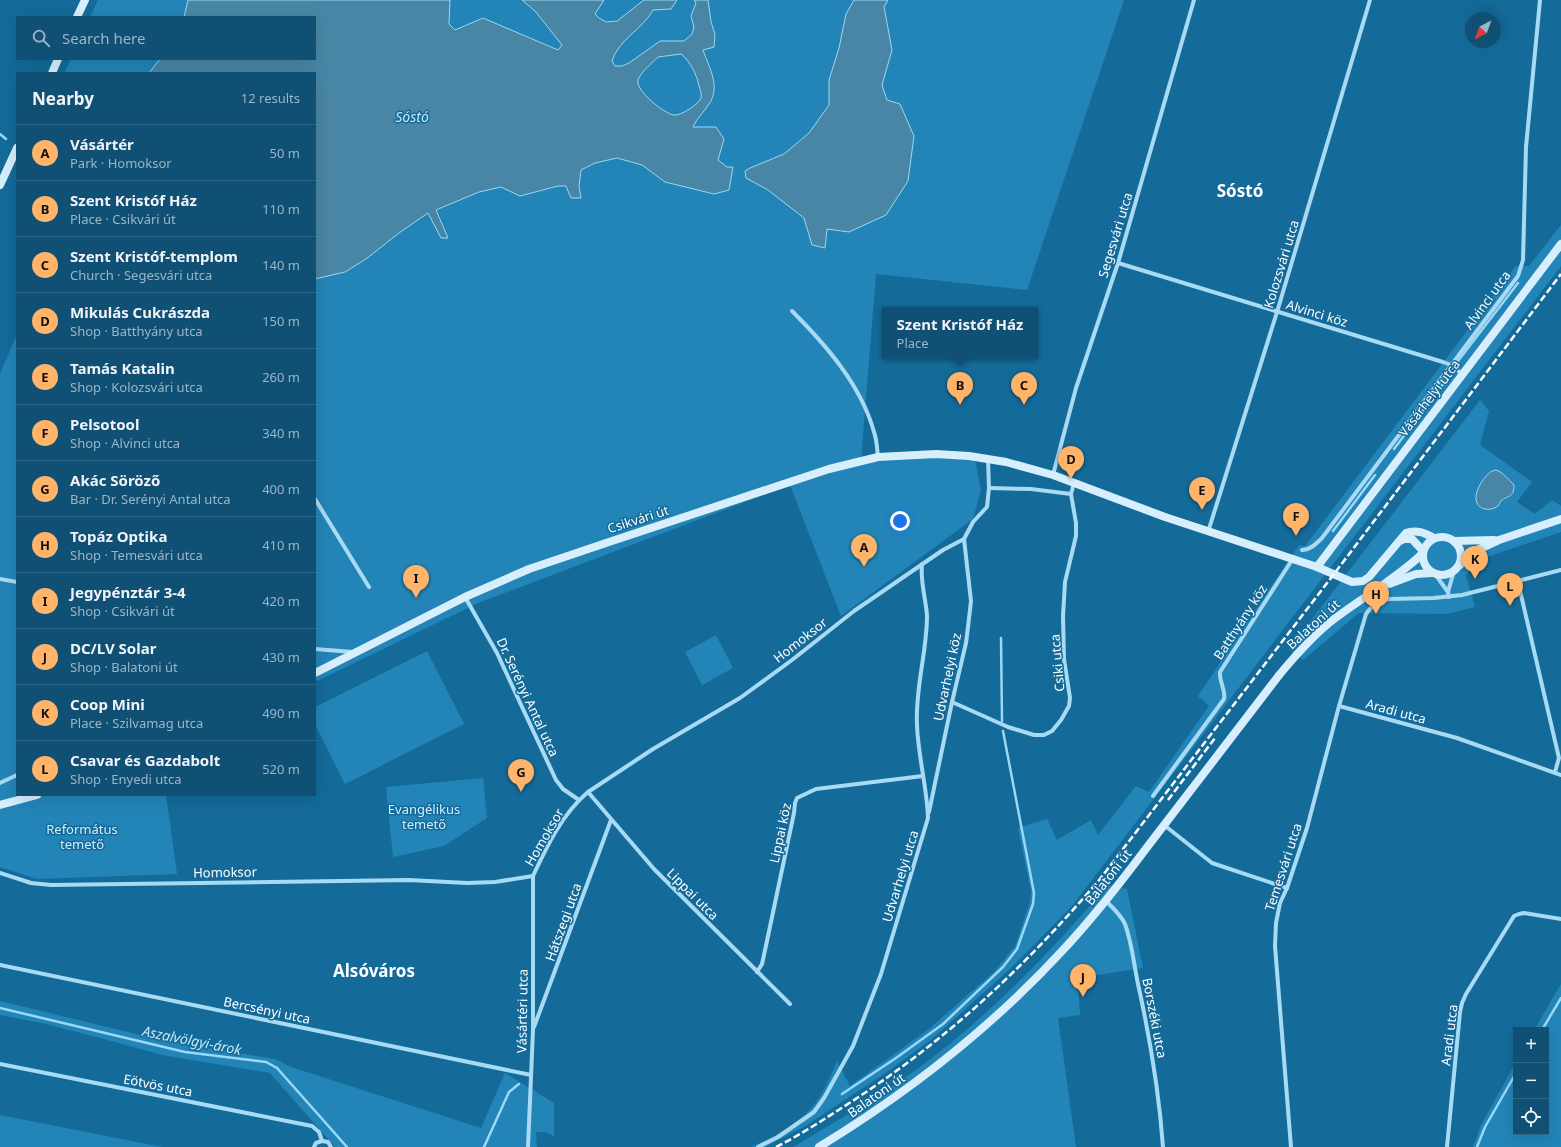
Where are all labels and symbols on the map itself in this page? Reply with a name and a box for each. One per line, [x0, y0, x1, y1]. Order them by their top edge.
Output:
north arrow [1465, 12, 1501, 48]
water label: Sóstó [395, 107, 429, 126]
district label: Sóstó [1217, 179, 1263, 202]
street label: Segesvári utca [1093, 190, 1137, 280]
street label: Kolozsvári utca [1259, 218, 1303, 310]
street label: Alvinci utca [1459, 267, 1515, 333]
street label: Alvinci köz [1284, 295, 1350, 331]
street label: Vásárhelyi utca [1394, 356, 1464, 440]
pin: B [947, 372, 973, 405]
pin: C [1011, 372, 1037, 405]
pin: D [1058, 446, 1084, 479]
pin: E [1189, 477, 1215, 510]
street label: Csikvári út [605, 501, 671, 537]
pin: F [1283, 503, 1309, 536]
your location [890, 511, 910, 531]
pin: A [851, 534, 877, 567]
pin: K [1462, 546, 1488, 579]
pin: I [403, 565, 429, 598]
pin: L [1497, 573, 1523, 606]
street label: Batthyány köz [1209, 581, 1271, 663]
pin: H [1363, 581, 1389, 614]
street label: Balatoni út [1282, 595, 1344, 653]
street label: Homoksor [769, 613, 831, 667]
street label: Udvarhelyi köz [929, 631, 965, 723]
street label: Csiki utca [1046, 633, 1068, 693]
street label: Dr. Serényi Antal utca [493, 635, 563, 759]
street label: Aradi utca [1364, 694, 1428, 728]
pin: G [508, 759, 534, 792]
park label: Evangélikus temető [388, 800, 460, 833]
street label: Lippai köz [765, 801, 795, 865]
street label: Homoksor [520, 804, 568, 869]
park label: Református temető [46, 820, 118, 853]
street label: Temesvári utca [1260, 821, 1306, 913]
street label: Udvarhelyi utca [877, 828, 923, 924]
street label: Balatoni út [1080, 845, 1136, 909]
street label: Homoksor [193, 862, 258, 882]
street label: Lippai utca [663, 864, 723, 924]
street label: Hátszegi utca [540, 880, 586, 964]
district label: Alsóváros [333, 959, 415, 982]
pin: J [1070, 964, 1096, 997]
street label: Vásártéri utca [512, 969, 532, 1053]
street label: Borszéki utca [1138, 976, 1172, 1060]
street label: Bercsényi utca [222, 992, 312, 1028]
street label: Aradi utca [1436, 1003, 1462, 1067]
water label: Aszalvölgyi-árok [140, 1021, 244, 1059]
street label: Balatoni út [844, 1068, 909, 1121]
street label: Eötvös utca [122, 1069, 194, 1101]

